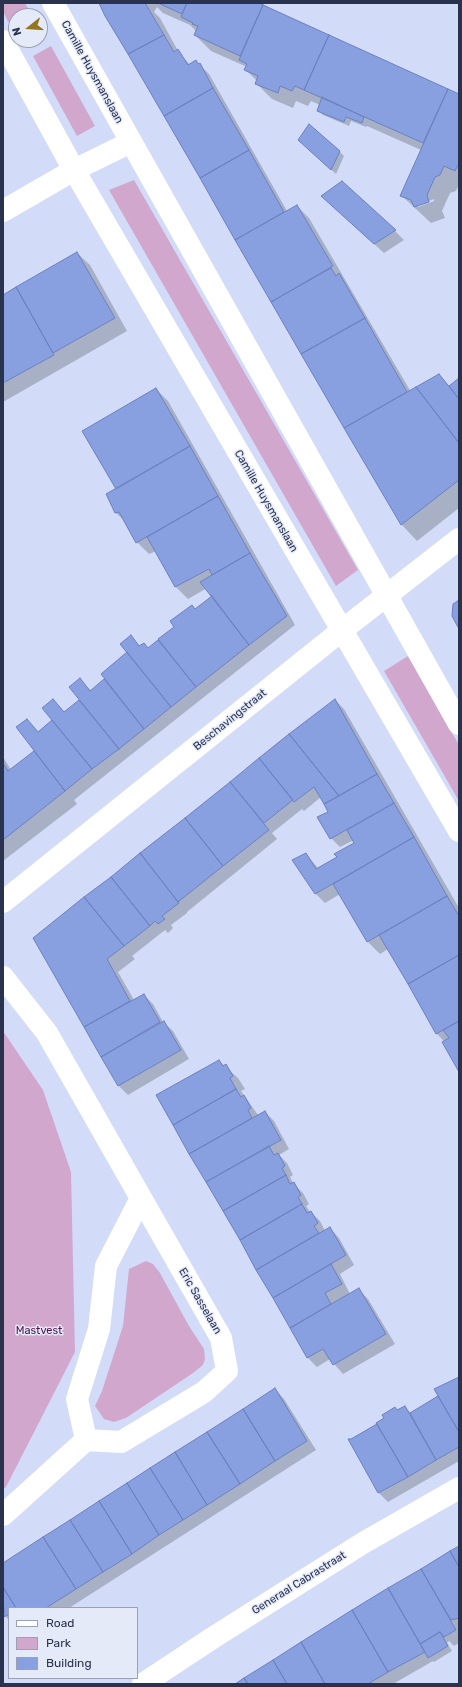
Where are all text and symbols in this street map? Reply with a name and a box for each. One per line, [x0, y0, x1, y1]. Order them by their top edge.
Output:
north arrow [8, 8, 48, 48]
street label: Camille Huysmanslaan [58, 18, 126, 126]
text: N [10, 26, 24, 37]
street label: Camille Huysmanslaan [231, 448, 301, 554]
street label: Beschavingstraat [191, 686, 269, 754]
street label: Eric Sasselaan [176, 1266, 224, 1336]
park label: Mastvest [16, 1324, 62, 1338]
street label: Generaal Cabrastraat [249, 1549, 349, 1617]
legend [8, 1607, 138, 1679]
text: Road [46, 1616, 74, 1630]
text: Park [46, 1636, 71, 1650]
text: Building [46, 1656, 92, 1670]

